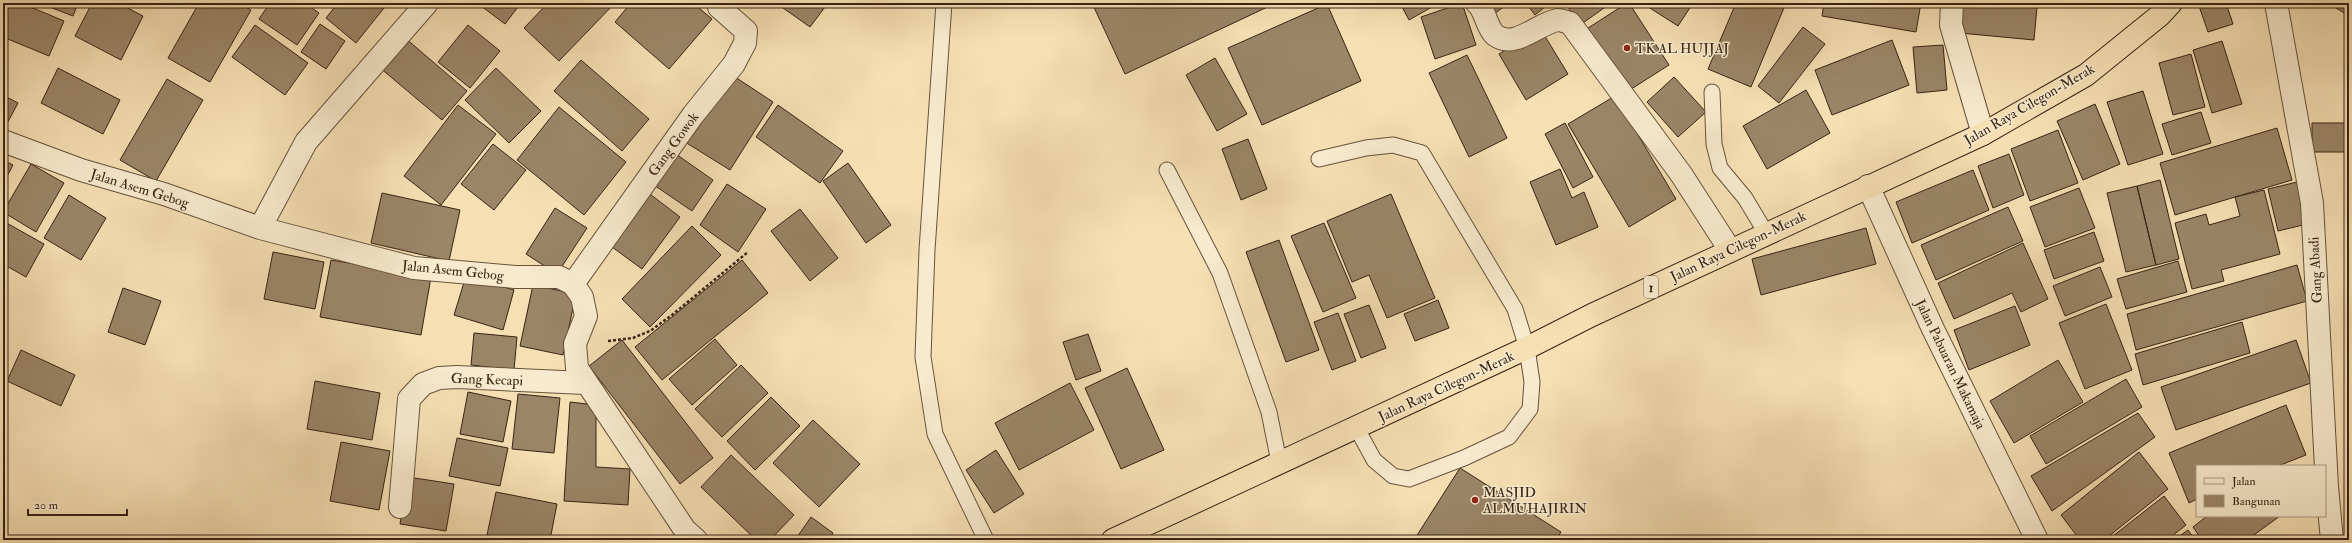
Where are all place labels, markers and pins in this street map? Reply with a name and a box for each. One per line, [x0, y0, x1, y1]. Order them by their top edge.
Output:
place label: TK AL HUJJAJ [1635, 40, 1729, 57]
marker: TK AL HUJJAJ [1622, 43, 1632, 53]
place label: MASJID ALMUHAJIRIN [1482, 484, 1587, 517]
marker: MASJID ALMUHAJIRIN [1470, 495, 1480, 505]

